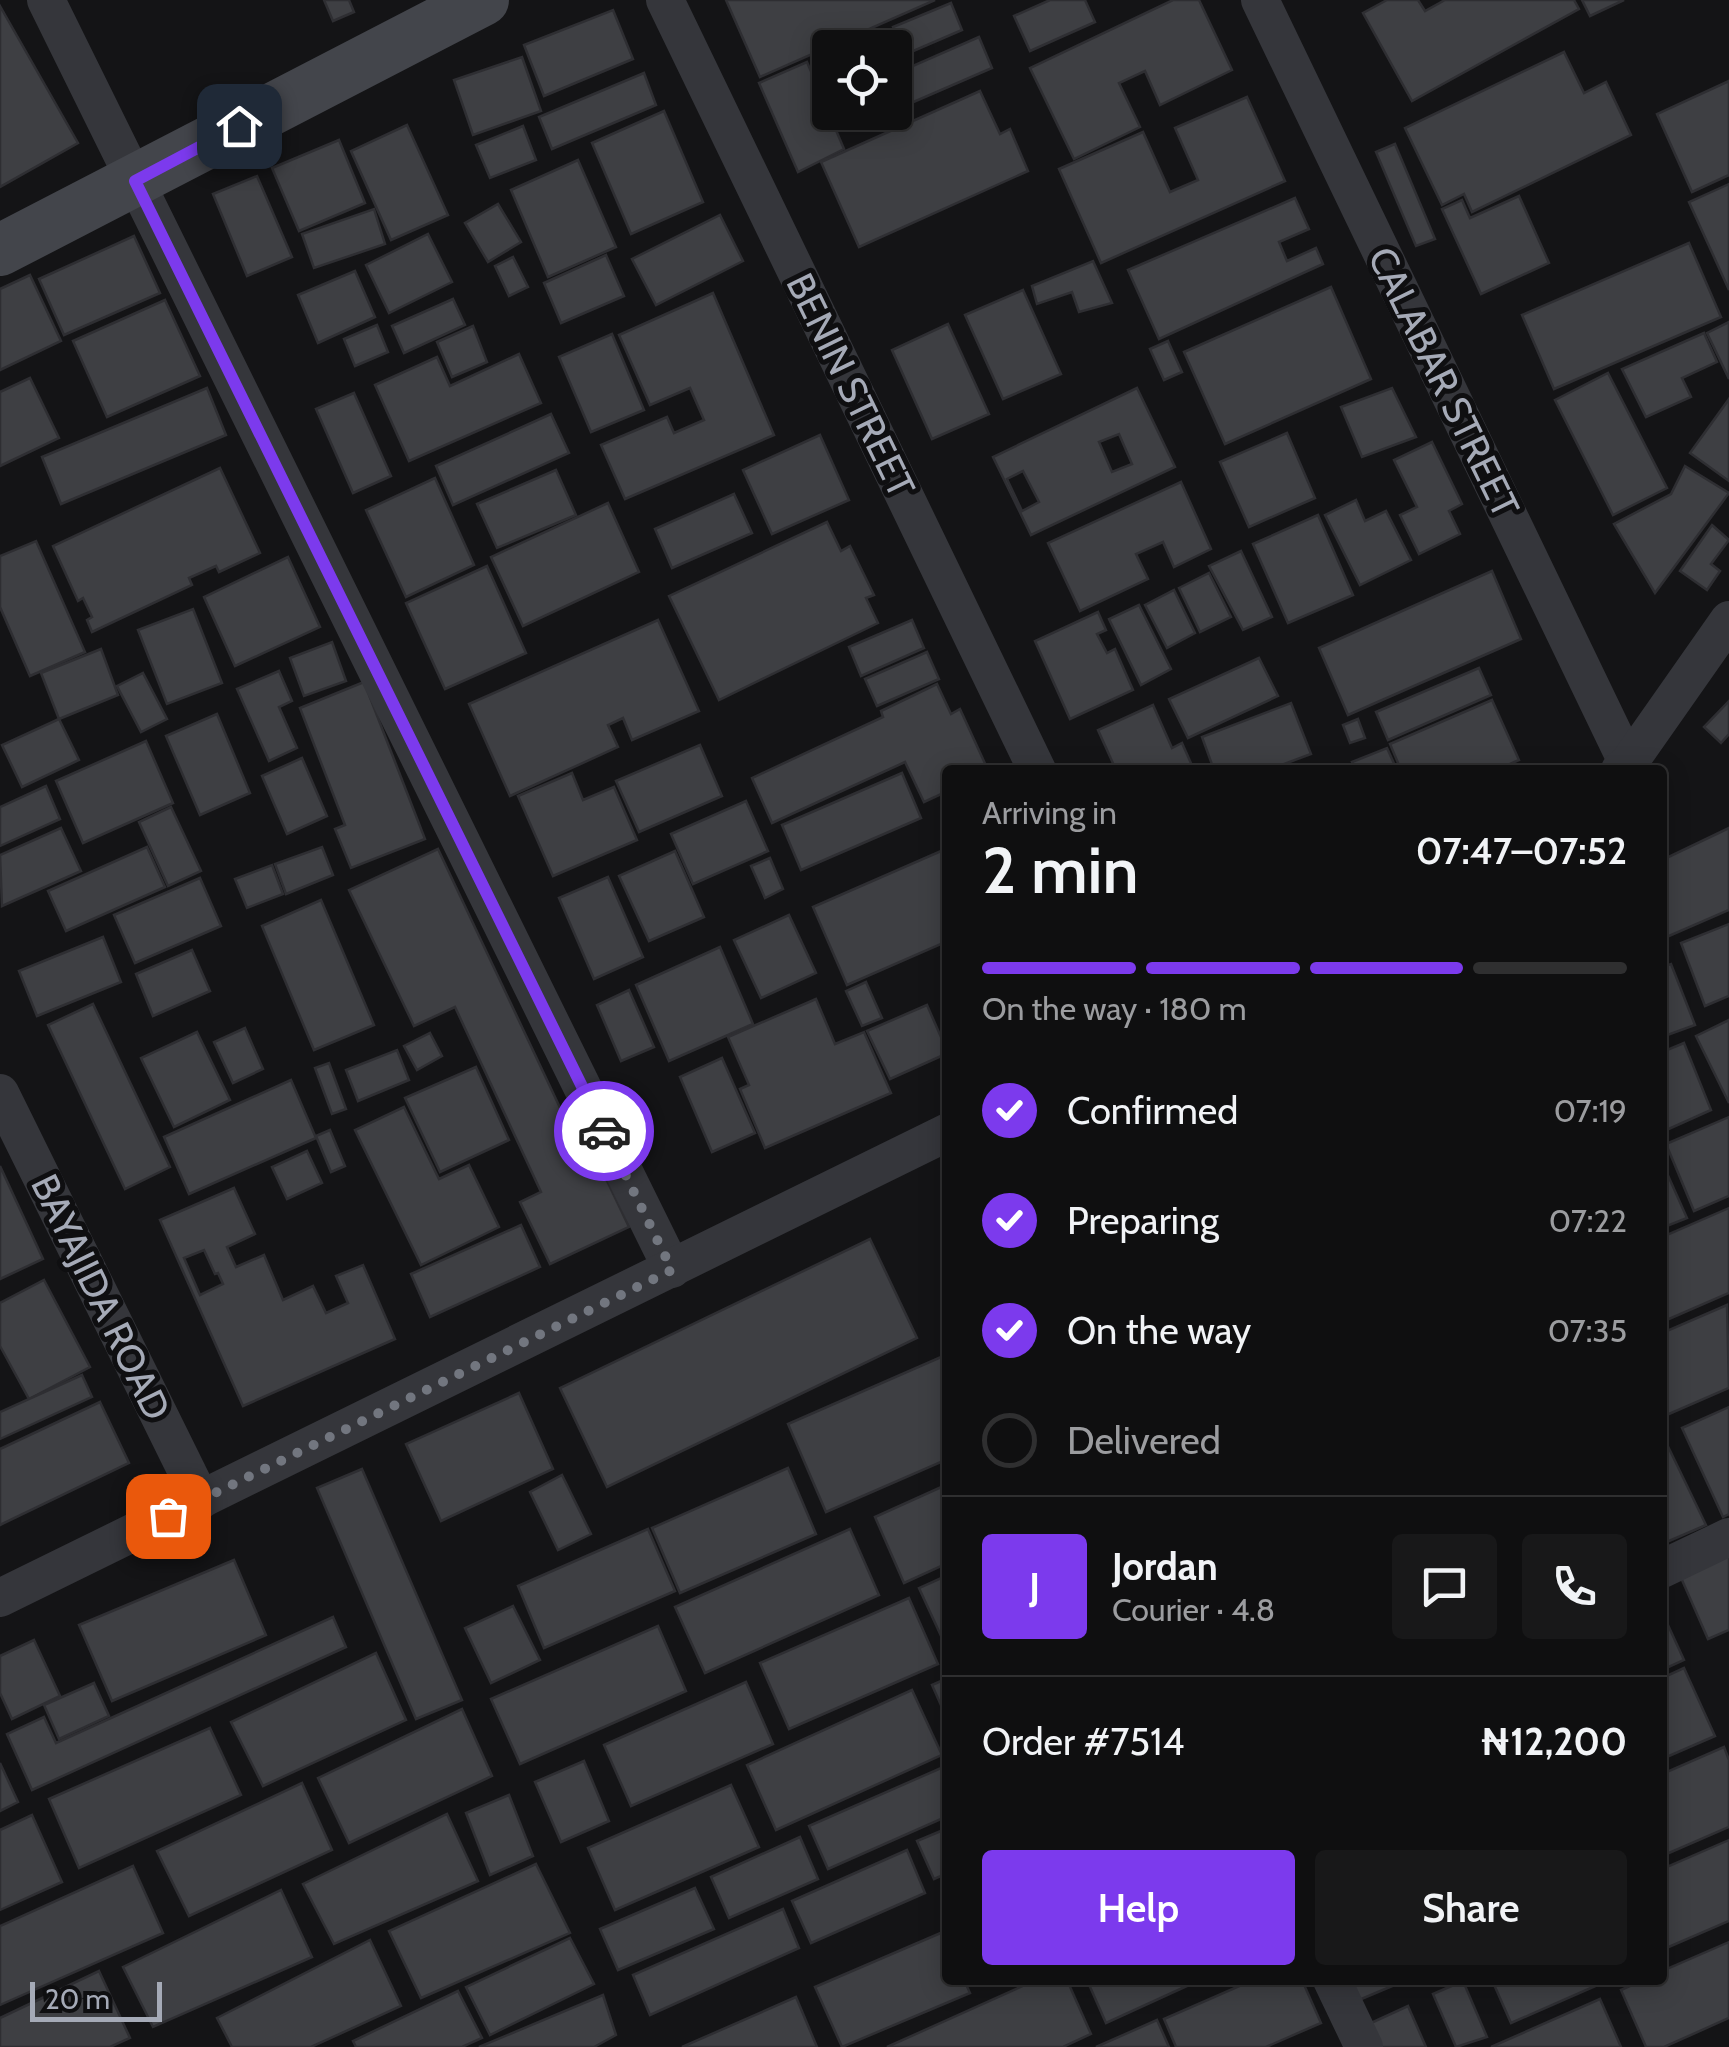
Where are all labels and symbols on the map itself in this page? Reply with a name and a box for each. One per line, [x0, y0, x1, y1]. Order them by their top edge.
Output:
pin [197, 84, 282, 169]
street label: CALABAR STREET [1358, 239, 1530, 525]
street label: BENIN STREET [777, 265, 925, 505]
courier [554, 1081, 654, 1181]
street label: BAYAJIDA ROAD [21, 1166, 181, 1428]
pin [126, 1474, 211, 1559]
scale bar [30, 1977, 162, 2022]

